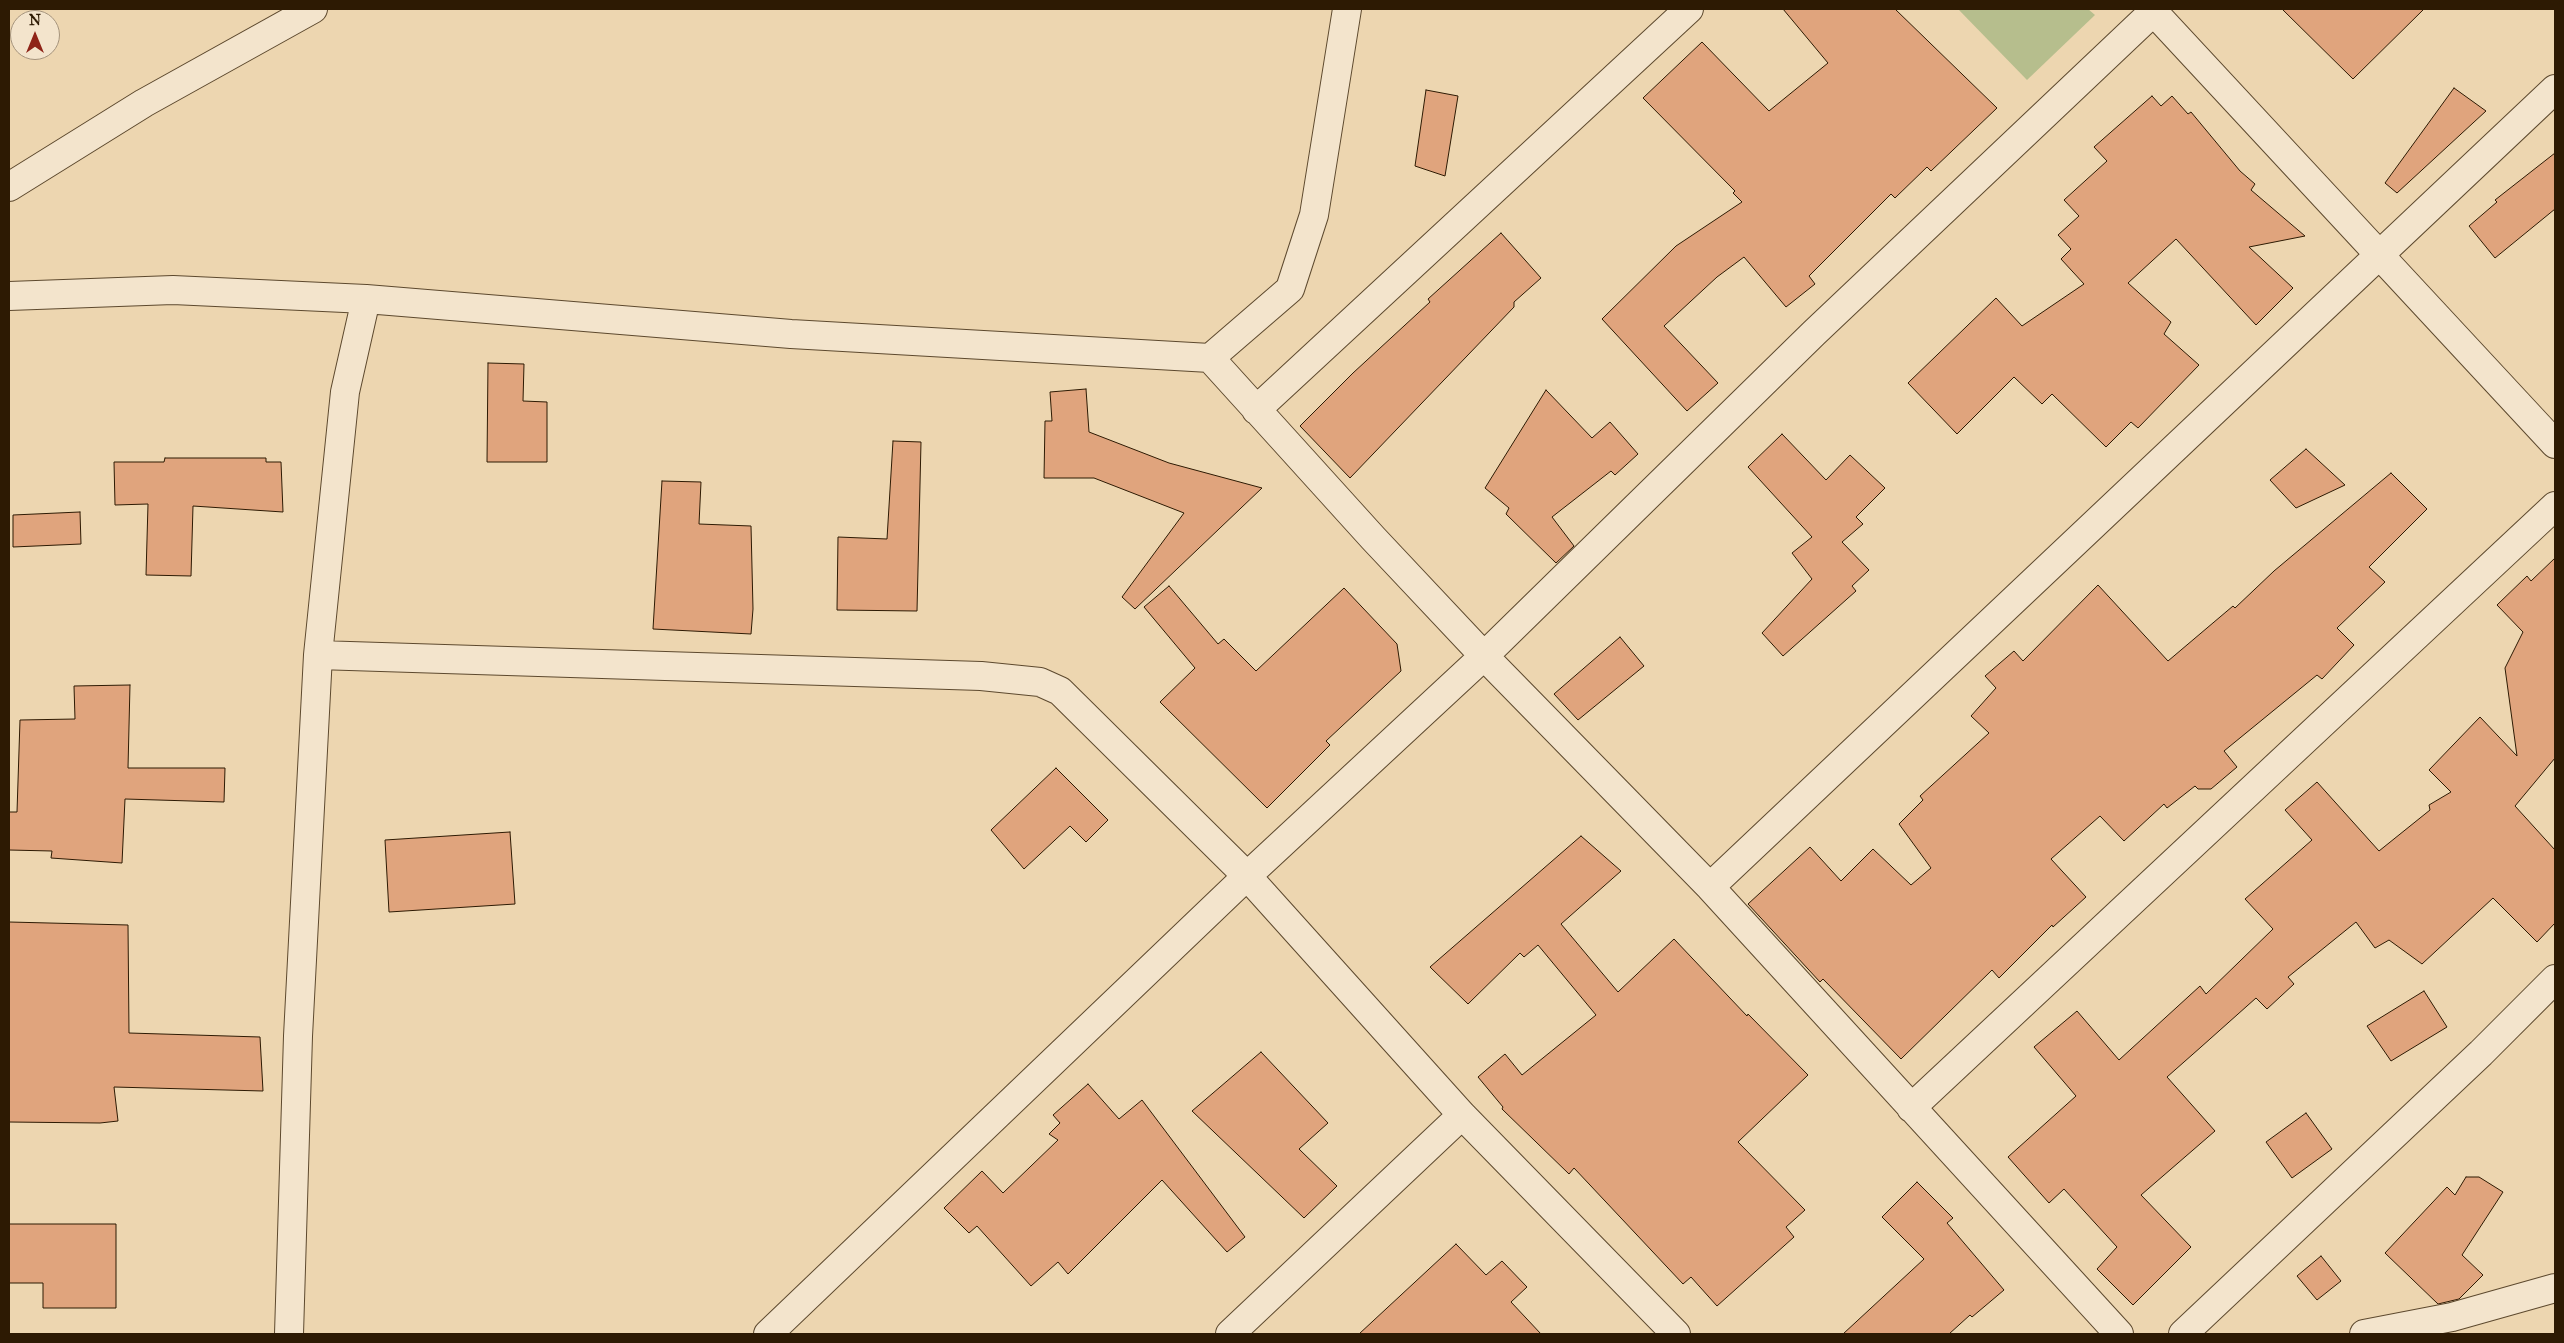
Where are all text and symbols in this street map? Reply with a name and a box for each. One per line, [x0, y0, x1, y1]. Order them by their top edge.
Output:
north arrow [10, 10, 60, 60]
text: N [29, 12, 41, 29]

